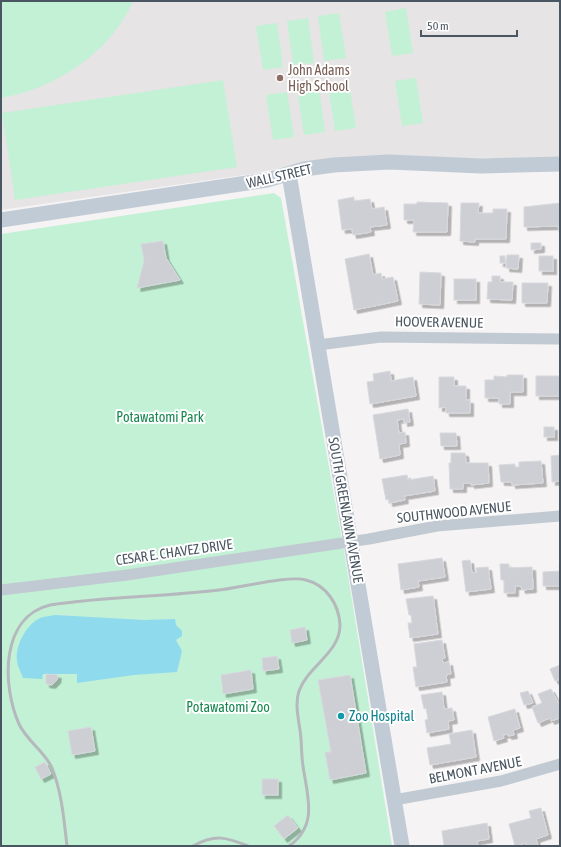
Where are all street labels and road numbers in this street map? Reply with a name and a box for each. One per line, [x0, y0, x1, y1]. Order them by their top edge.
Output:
street label: WALL STREET [245, 161, 313, 191]
street label: HOOVER AVENUE [395, 313, 483, 331]
street label: SOUTH GREENLAWN AVENUE [325, 436, 367, 584]
street label: SOUTHWOOD AVENUE [396, 498, 512, 526]
street label: CESAR E. CHAVEZ DRIVE [115, 536, 233, 568]
street label: BELMONT AVENUE [427, 753, 523, 787]

